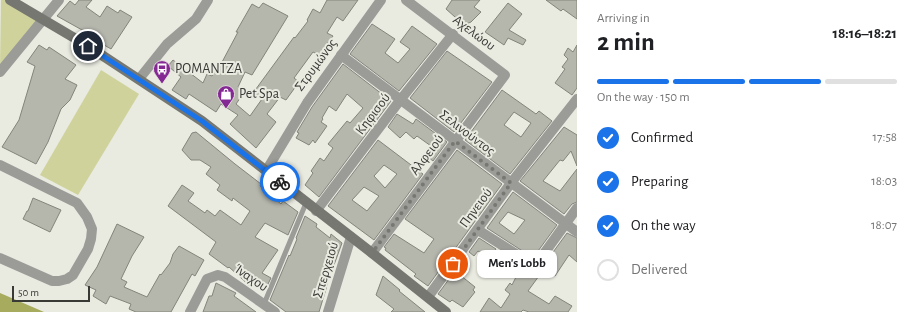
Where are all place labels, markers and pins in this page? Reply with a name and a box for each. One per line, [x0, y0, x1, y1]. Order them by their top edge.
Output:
pin [71, 29, 105, 63]
bus stop icon: ΡΟΜΑΝΤΖΑ [152, 59, 172, 84]
place label: ΡΟΜΑΝΤΖΑ [175, 62, 242, 76]
shop icon: Pet Spa [216, 84, 236, 109]
place label: Pet Spa [239, 87, 280, 101]
pin [436, 247, 470, 281]
callout: Men's Lobb [477, 250, 557, 278]

